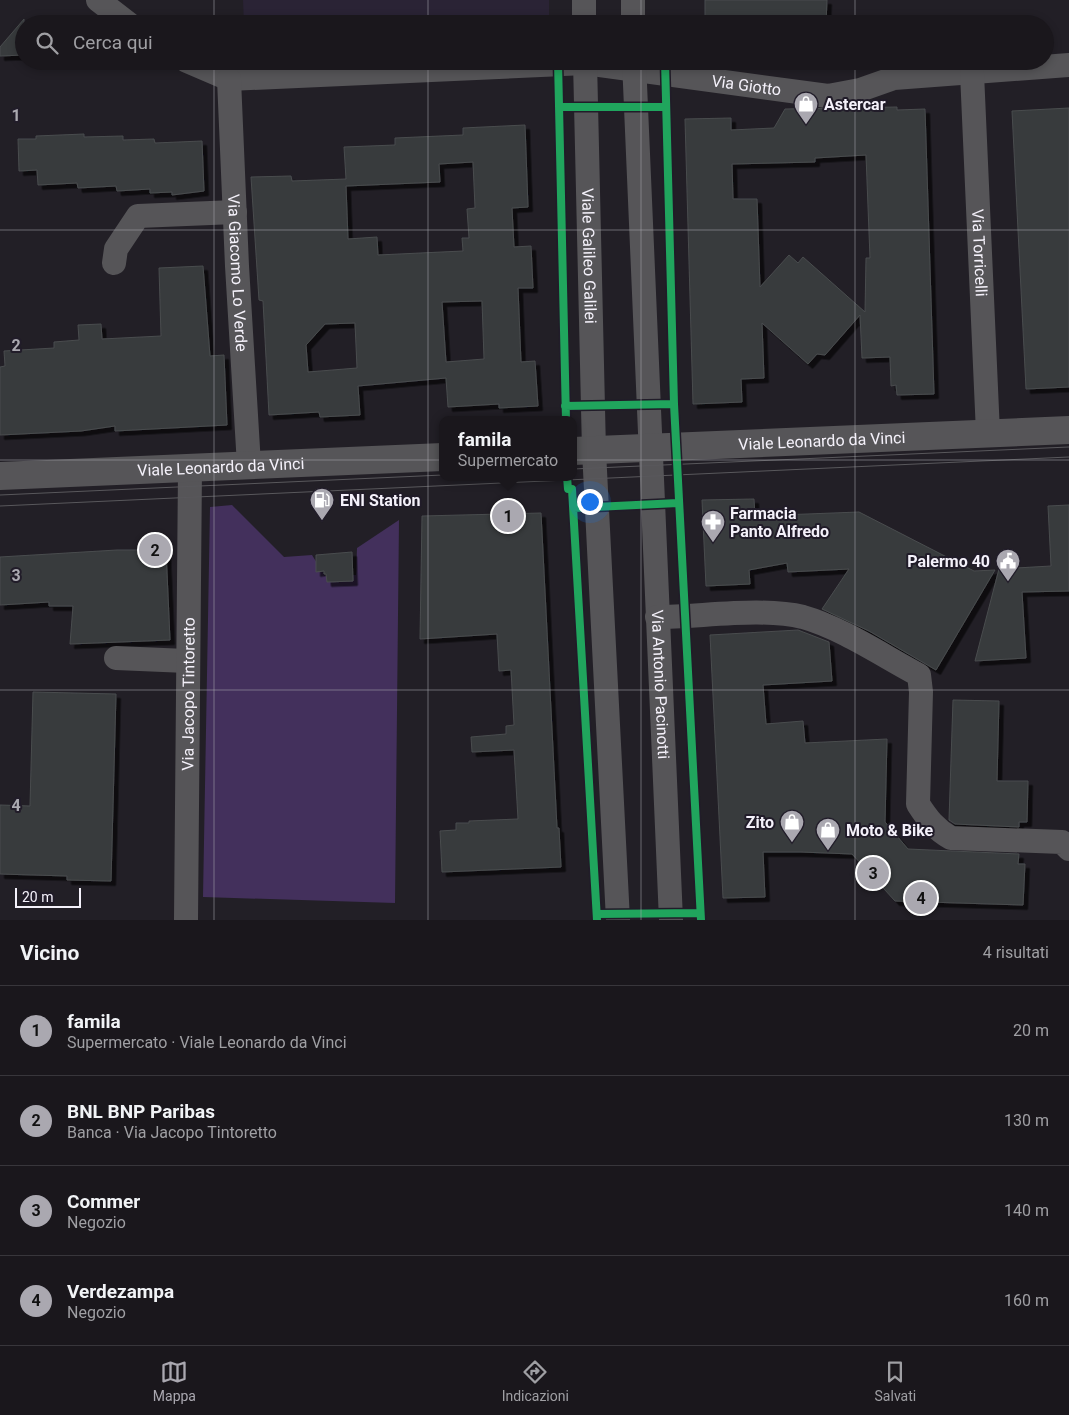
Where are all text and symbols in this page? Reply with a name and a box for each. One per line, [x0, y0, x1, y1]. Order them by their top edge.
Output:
search box [15, 15, 1054, 70]
icon: search [33, 29, 61, 57]
text: Cerca qui [73, 31, 153, 54]
street label: Via Giotto [710, 71, 782, 99]
shop icon: Astercar [793, 91, 819, 125]
place label: Astercar [824, 95, 886, 114]
text: 1 [11, 106, 21, 125]
street label: Viale Galileo Galilei [578, 188, 601, 324]
street label: Via Giacomo Lo Verde [224, 194, 252, 352]
street label: Via Torricelli [969, 209, 991, 297]
text: 2 [11, 336, 21, 355]
popup [439, 416, 577, 481]
street label: Viale Leonardo da Vinci [738, 427, 906, 453]
text: famila [458, 428, 512, 451]
text: Supermercato [458, 451, 558, 470]
street label: Viale Leonardo da Vinci [137, 453, 305, 480]
fuel station icon: ENI Station [309, 487, 335, 521]
your location [577, 489, 603, 515]
place label: ENI Station [340, 491, 420, 510]
pin: 1 [492, 497, 524, 535]
place label: Farmacia Panto Alfredo [730, 504, 829, 541]
pharmacy icon: Farmacia Panto Alfredo [700, 509, 726, 543]
pin: 2 [139, 531, 171, 569]
public building icon: Palermo 40 [995, 548, 1021, 582]
place label: Palermo 40 [907, 552, 990, 571]
text: 3 [11, 566, 21, 585]
street label: Via Antonio Pacinotti [648, 609, 674, 759]
street label: Via Jacopo Tintoretto [178, 617, 198, 771]
text: 4 [11, 796, 21, 815]
shop icon: Zito [779, 809, 805, 843]
place label: Zito [746, 813, 774, 832]
shop icon: Moto & Bike [815, 817, 841, 851]
place label: Moto & Bike [846, 821, 934, 840]
pin: 3 [857, 854, 889, 892]
pin: 4 [905, 879, 937, 917]
scale bar [15, 885, 81, 908]
text: 20 m [22, 889, 54, 905]
text: Vicino [20, 941, 79, 965]
text: 4 risultati [983, 943, 1049, 962]
text: famila [67, 1010, 121, 1033]
text: 1 [31, 1021, 41, 1040]
text: 20 m [1013, 1021, 1049, 1040]
text: Supermercato · Viale Leonardo da Vinci [67, 1033, 347, 1052]
text: BNL BNP Paribas [67, 1100, 215, 1123]
text: 2 [31, 1111, 41, 1130]
text: 130 m [1004, 1111, 1049, 1130]
text: Banca · Via Jacopo Tintoretto [67, 1123, 277, 1142]
text: Commer [67, 1190, 140, 1213]
text: 3 [31, 1201, 41, 1220]
text: 140 m [1004, 1201, 1049, 1220]
text: Negozio [67, 1213, 126, 1232]
text: Verdezampa [67, 1280, 174, 1303]
text: 4 [31, 1291, 41, 1310]
text: 160 m [1004, 1291, 1049, 1310]
text: Negozio [67, 1303, 126, 1322]
tab: Mappa [153, 1358, 196, 1404]
tab: Indicazioni [502, 1358, 569, 1404]
tab: Salvati [875, 1358, 916, 1404]

